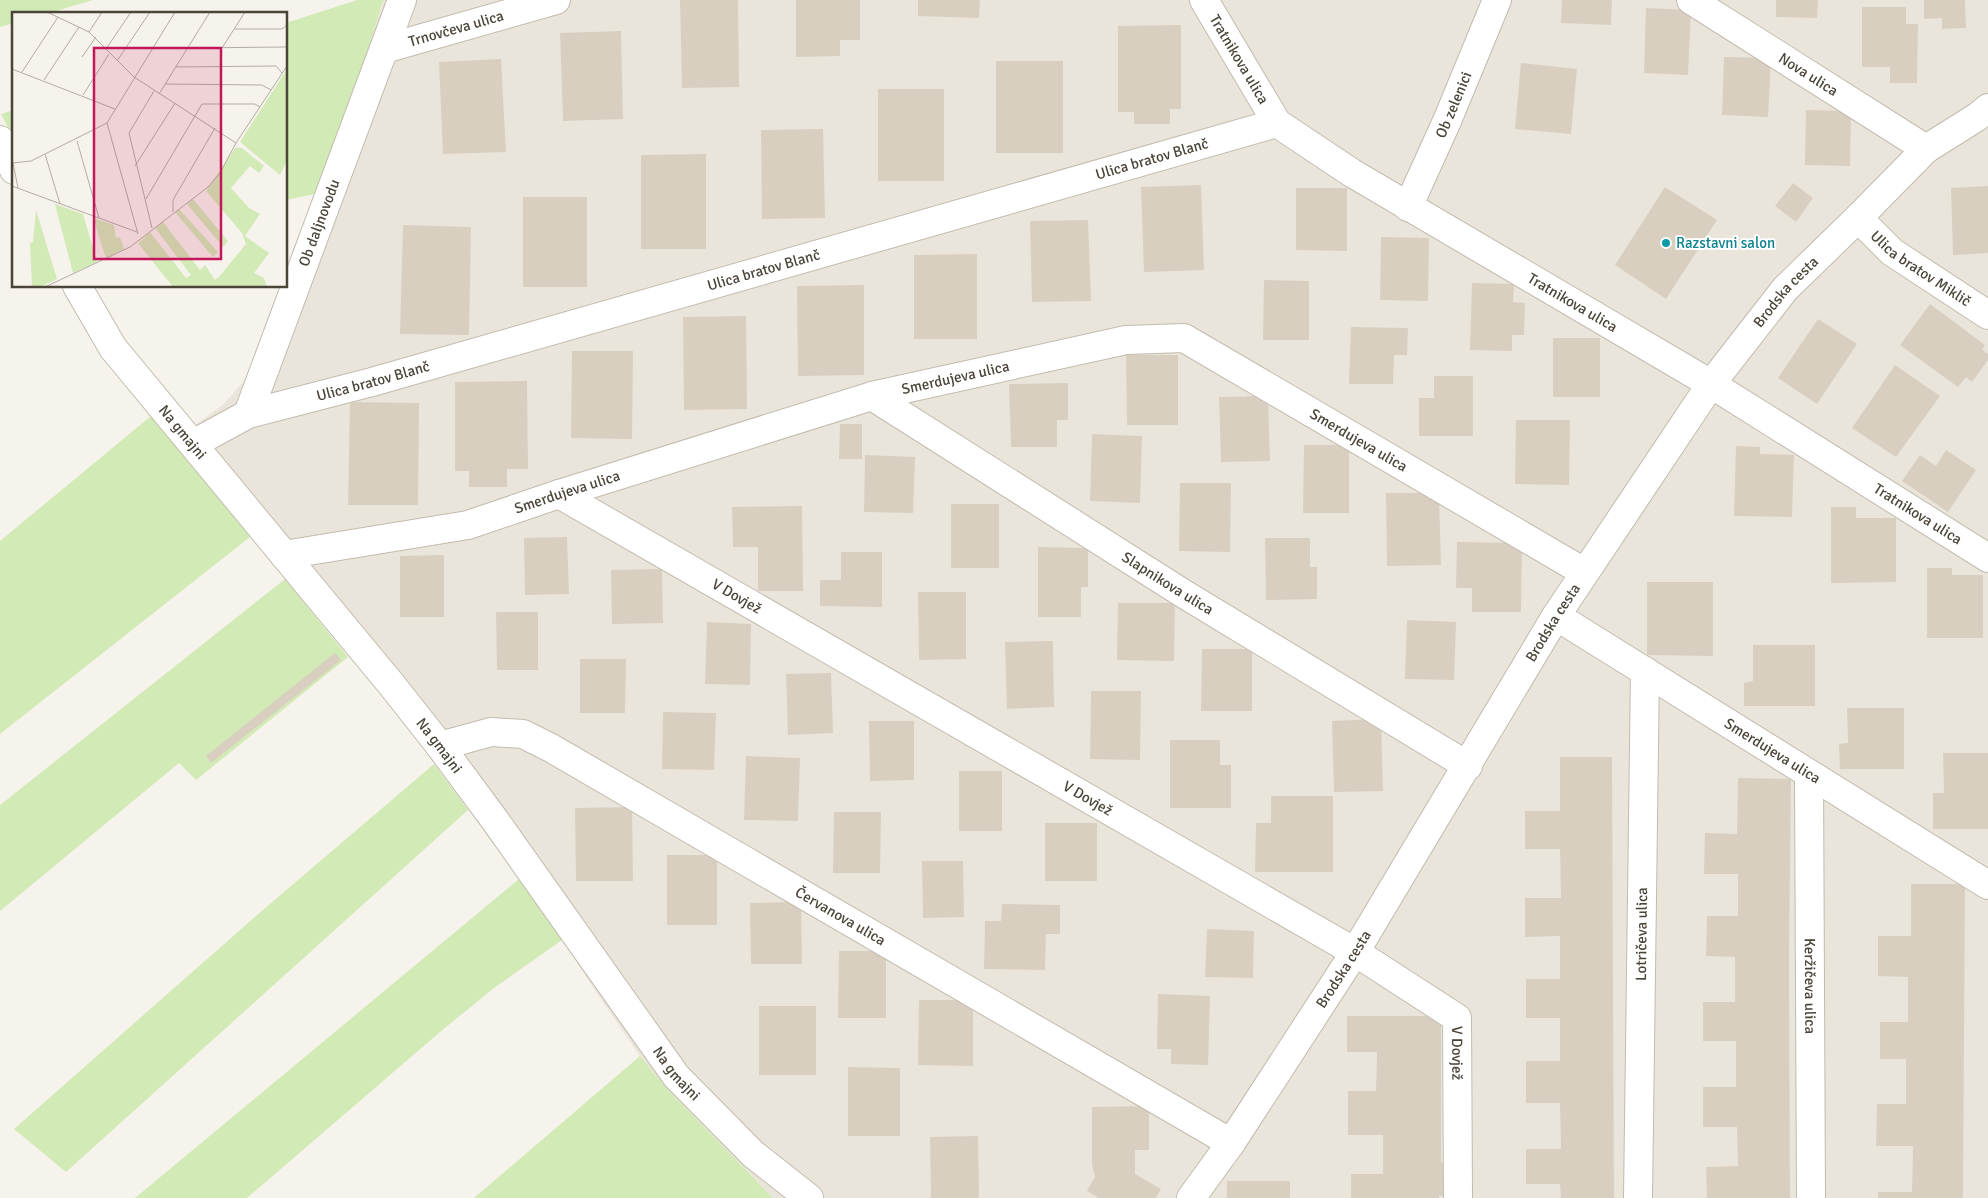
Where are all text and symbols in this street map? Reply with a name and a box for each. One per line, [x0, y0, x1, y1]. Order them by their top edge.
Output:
street label: Trnovčeva ulica [407, 6, 506, 51]
street label: Tratnikova ulica [1206, 11, 1273, 107]
inset map [12, 12, 288, 288]
street label: Nova ulica [1775, 49, 1841, 100]
street label: Ob zelenici [1432, 69, 1475, 141]
street label: Ulica bratov Blanč [1093, 134, 1210, 183]
street label: Ob daljnovodu [295, 177, 344, 269]
street label: Ulica bratov Miklič [1867, 227, 1974, 310]
place label: Razstavni salon [1676, 234, 1775, 252]
marker: Razstavni salon [1660, 237, 1672, 249]
street label: Ulica bratov Blanč [705, 245, 822, 295]
street label: Brodska cesta [1750, 253, 1822, 331]
street label: Tratnikova ulica [1524, 269, 1621, 336]
street label: Ulica bratov Blanč [315, 357, 432, 405]
street label: Smerdujeva ulica [900, 357, 1011, 398]
street label: Na gmajni [155, 401, 210, 463]
street label: Smerdujeva ulica [1307, 405, 1411, 476]
street label: Smerdujeva ulica [512, 466, 622, 518]
street label: Tratnikova ulica [1870, 480, 1966, 548]
street label: Slapnikova ulica [1119, 548, 1217, 619]
street label: V Dovjež [709, 575, 765, 618]
street label: Brodska cesta [1522, 580, 1584, 665]
street label: Na gmajni [412, 714, 466, 777]
street label: Smerdujeva ulica [1721, 714, 1824, 787]
street label: V Dovjež [1060, 777, 1116, 820]
street label: Červanova ulica [792, 882, 889, 949]
street label: Lotričeva ulica [1632, 887, 1651, 981]
street label: Brodska cesta [1312, 927, 1375, 1012]
street label: Keržičeva ulica [1801, 938, 1819, 1034]
street label: V Dovjež [1448, 1026, 1466, 1081]
street label: Na gmajni [649, 1043, 704, 1104]

